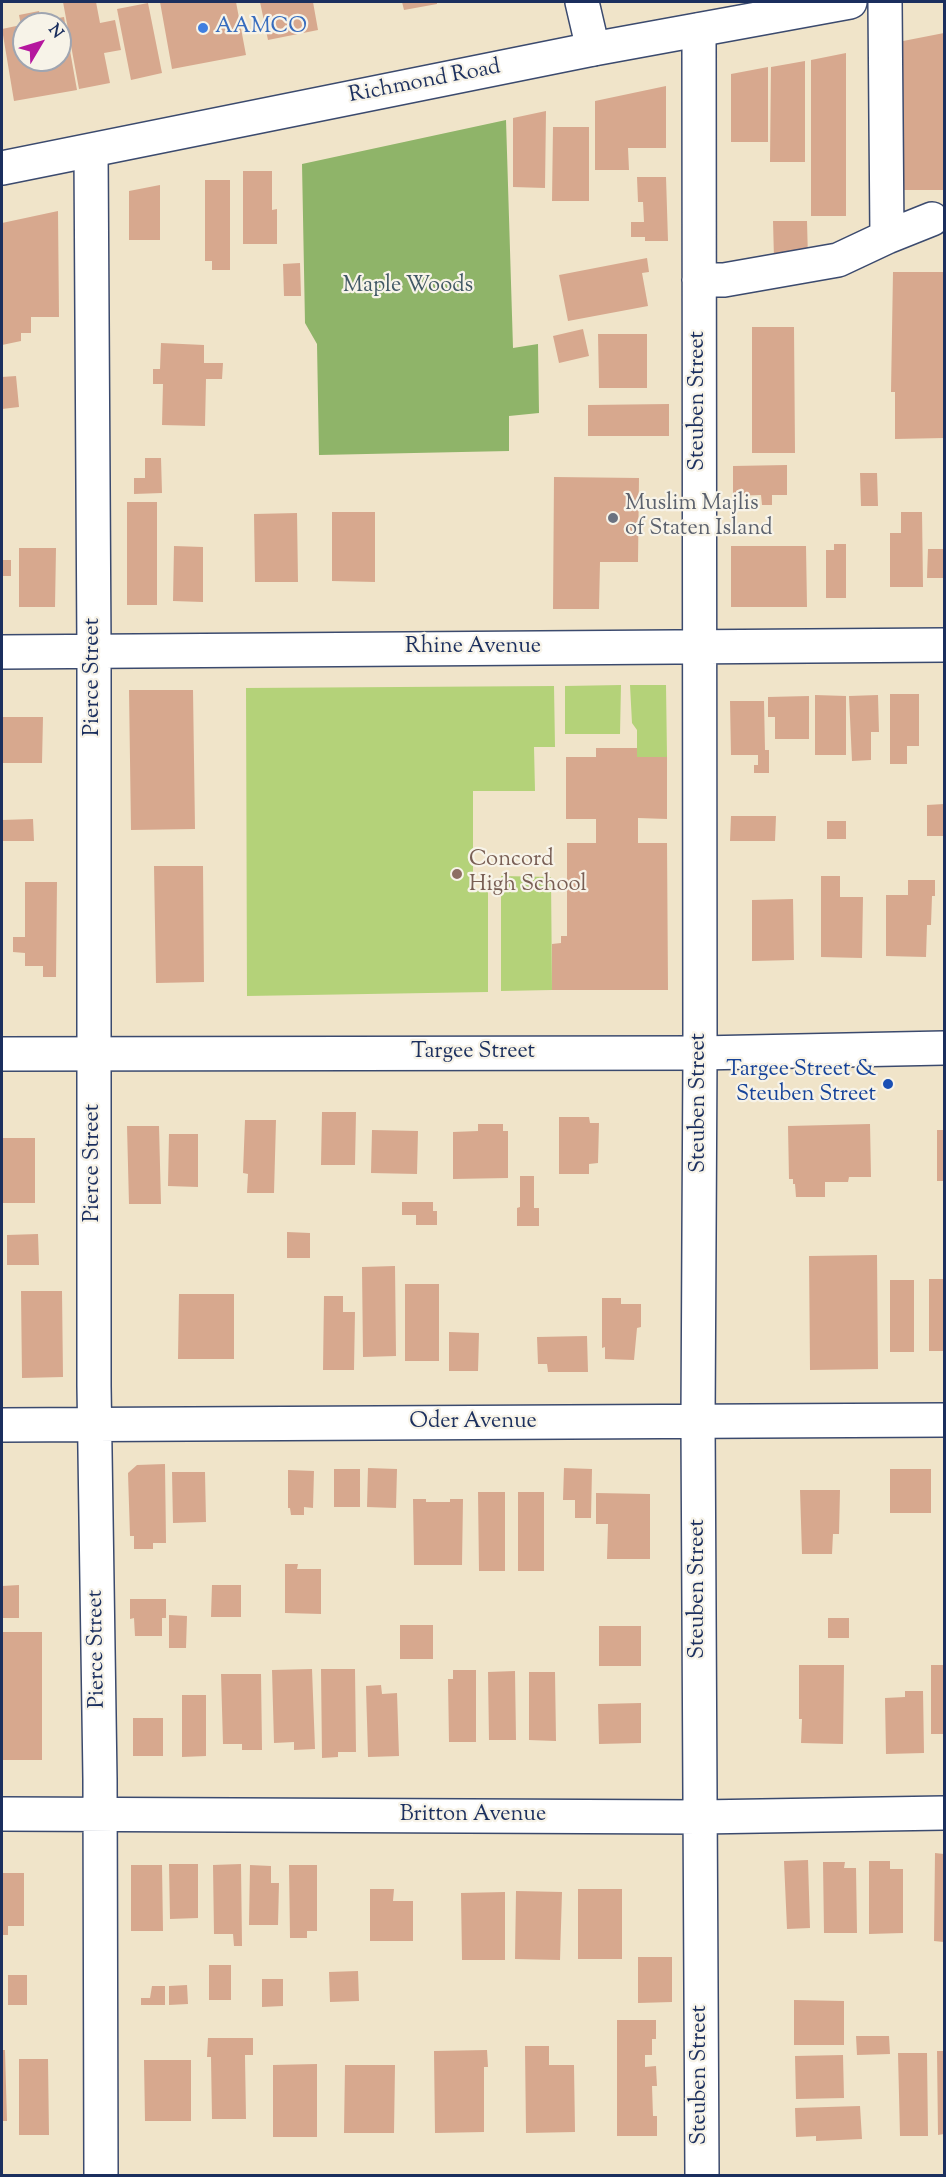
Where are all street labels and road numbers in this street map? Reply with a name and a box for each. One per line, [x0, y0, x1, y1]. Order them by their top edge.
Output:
street label: Richmond Road [347, 55, 503, 111]
street label: Steuben Street [686, 331, 712, 471]
street label: Pierce Street [81, 618, 107, 736]
street label: Rhine Avenue [405, 635, 541, 661]
street label: Steuben Street [687, 1033, 713, 1173]
street label: Targee Street [411, 1040, 535, 1066]
street label: Pierce Street [81, 1104, 107, 1222]
street label: Oder Avenue [409, 1410, 537, 1436]
street label: Steuben Street [686, 1519, 712, 1659]
street label: Pierce Street [84, 1590, 112, 1708]
street label: Britton Avenue [400, 1803, 546, 1829]
street label: Steuben Street [688, 2005, 714, 2145]

